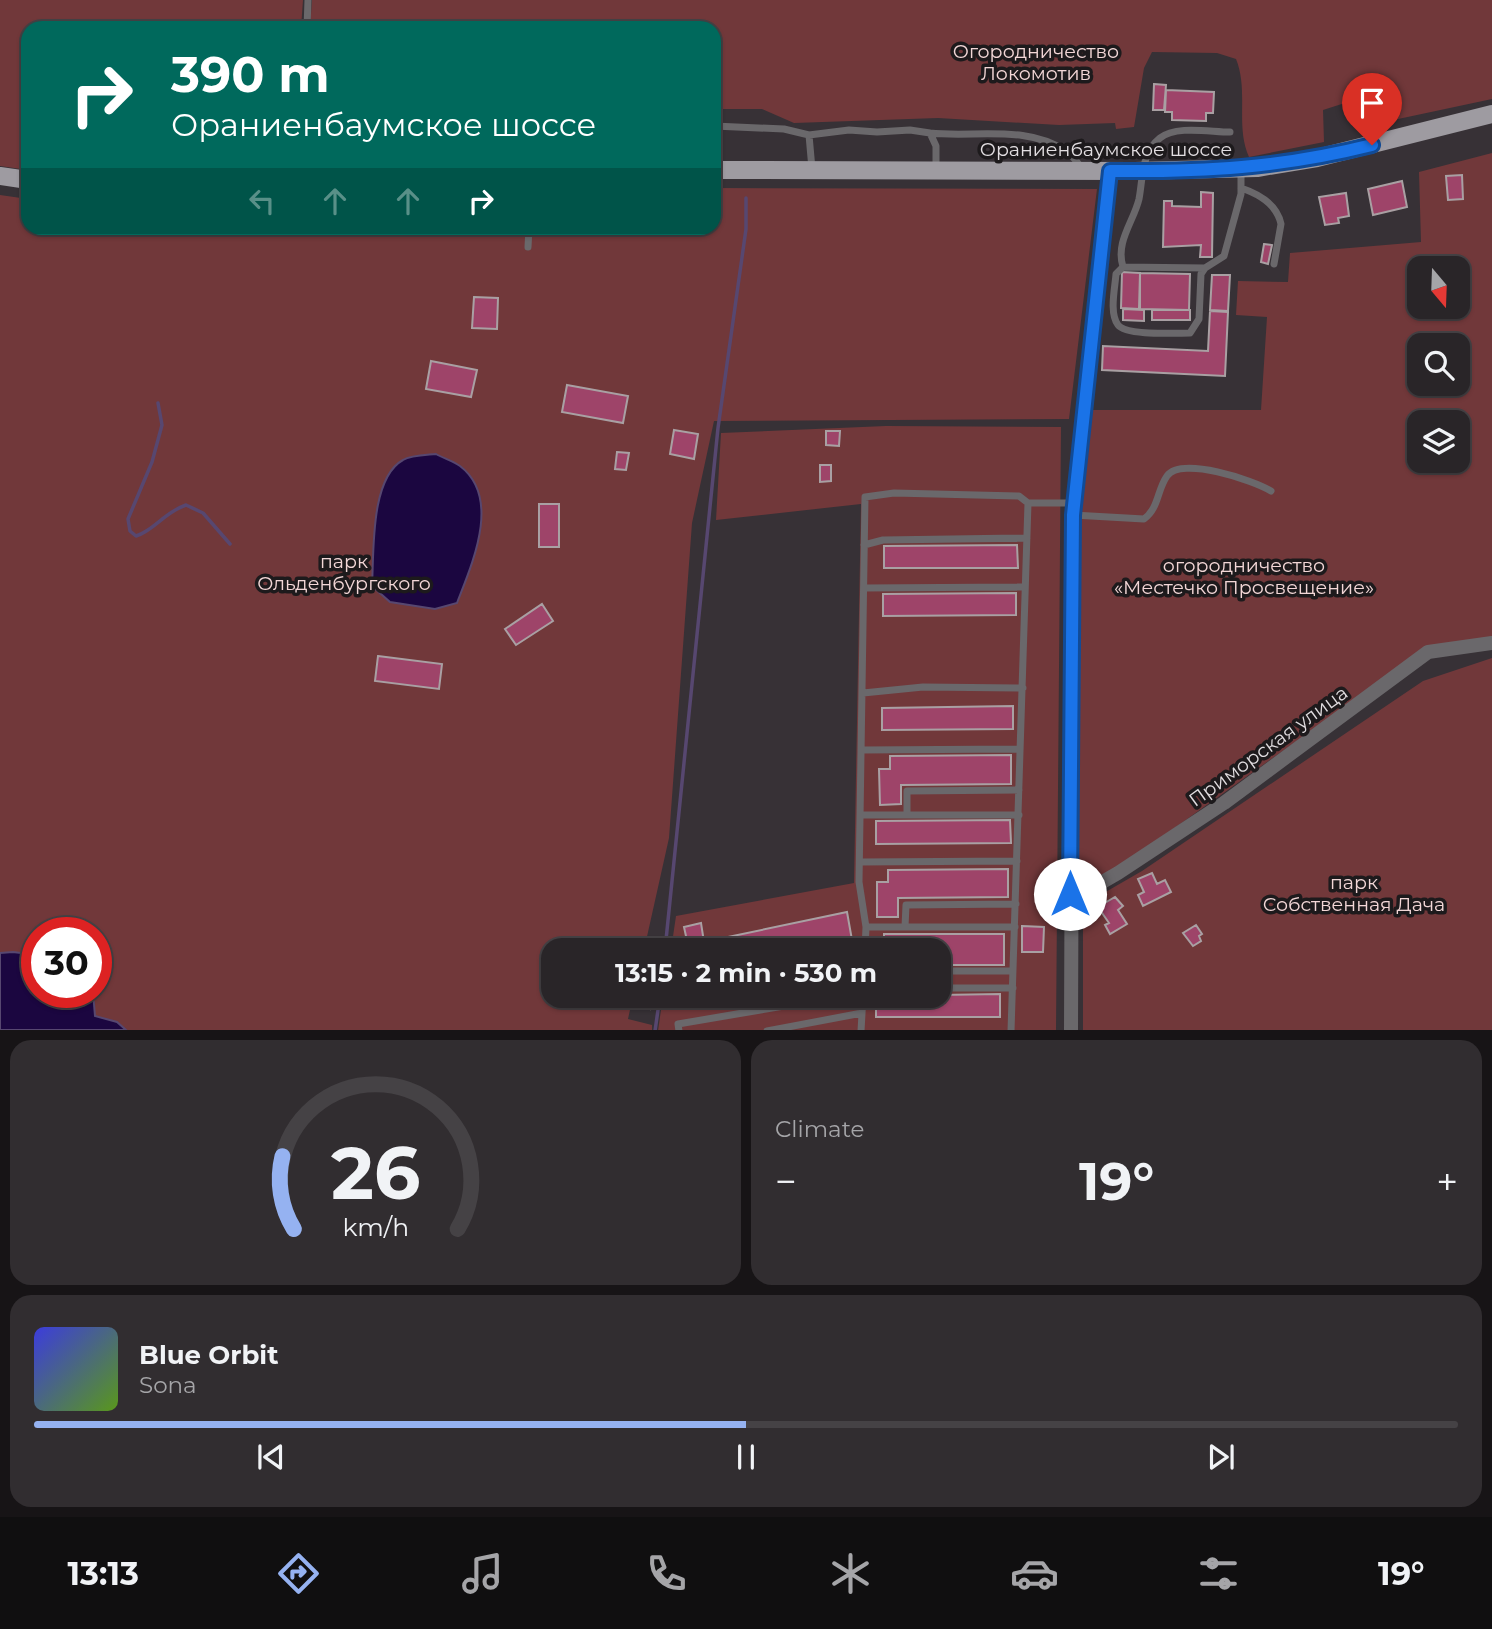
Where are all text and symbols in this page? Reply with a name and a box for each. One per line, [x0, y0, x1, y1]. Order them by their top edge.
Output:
park label: Огородничество Локомотив [953, 40, 1119, 85]
text: 390 m [171, 45, 330, 104]
icon: right [56, 49, 147, 140]
pin [1342, 73, 1402, 145]
icon: arrive [1353, 84, 1391, 122]
text: Ораниенбаумское шоссе [171, 105, 596, 144]
street label: Ораниенбаумское шоссе [980, 138, 1232, 161]
icon: left [243, 182, 281, 220]
icon: ahead [316, 182, 354, 220]
icon: ahead [389, 182, 427, 220]
icon: right [462, 182, 500, 220]
north arrow [1407, 256, 1470, 318]
map controls [1407, 256, 1470, 473]
button: search [1407, 333, 1470, 396]
button: layers [1407, 410, 1470, 473]
park label: парк Ольденбургского [257, 550, 431, 595]
park label: огородничество «Местечко Просвещение» [1114, 554, 1374, 599]
street label: Приморская улица [1185, 681, 1352, 812]
position arrow [1033, 857, 1107, 931]
park label: парк Собственная Дача [1263, 871, 1445, 916]
speed limit sign: 30 [21, 917, 112, 1008]
text: 13:15 · 2 min · 530 m [615, 957, 877, 989]
text: Climate [775, 1115, 864, 1143]
text: 26 [331, 1129, 420, 1217]
text: 19° [1079, 1150, 1154, 1213]
text: − [775, 1158, 797, 1205]
text: + [1436, 1158, 1458, 1205]
text: km/h [342, 1211, 409, 1241]
text: Blue Orbit [139, 1339, 278, 1371]
text: Sona [139, 1371, 197, 1399]
icon: previous [252, 1438, 290, 1476]
icon: pause [727, 1438, 765, 1476]
icon: next [1202, 1438, 1240, 1476]
icon: directions [274, 1549, 323, 1598]
icon: music [458, 1549, 507, 1598]
icon: phone [642, 1549, 691, 1598]
icon: climate [826, 1549, 875, 1598]
icon: car [1010, 1549, 1059, 1598]
icon: filters [1194, 1549, 1243, 1598]
text: 13:13 [68, 1554, 139, 1593]
text: 19° [1378, 1554, 1424, 1593]

